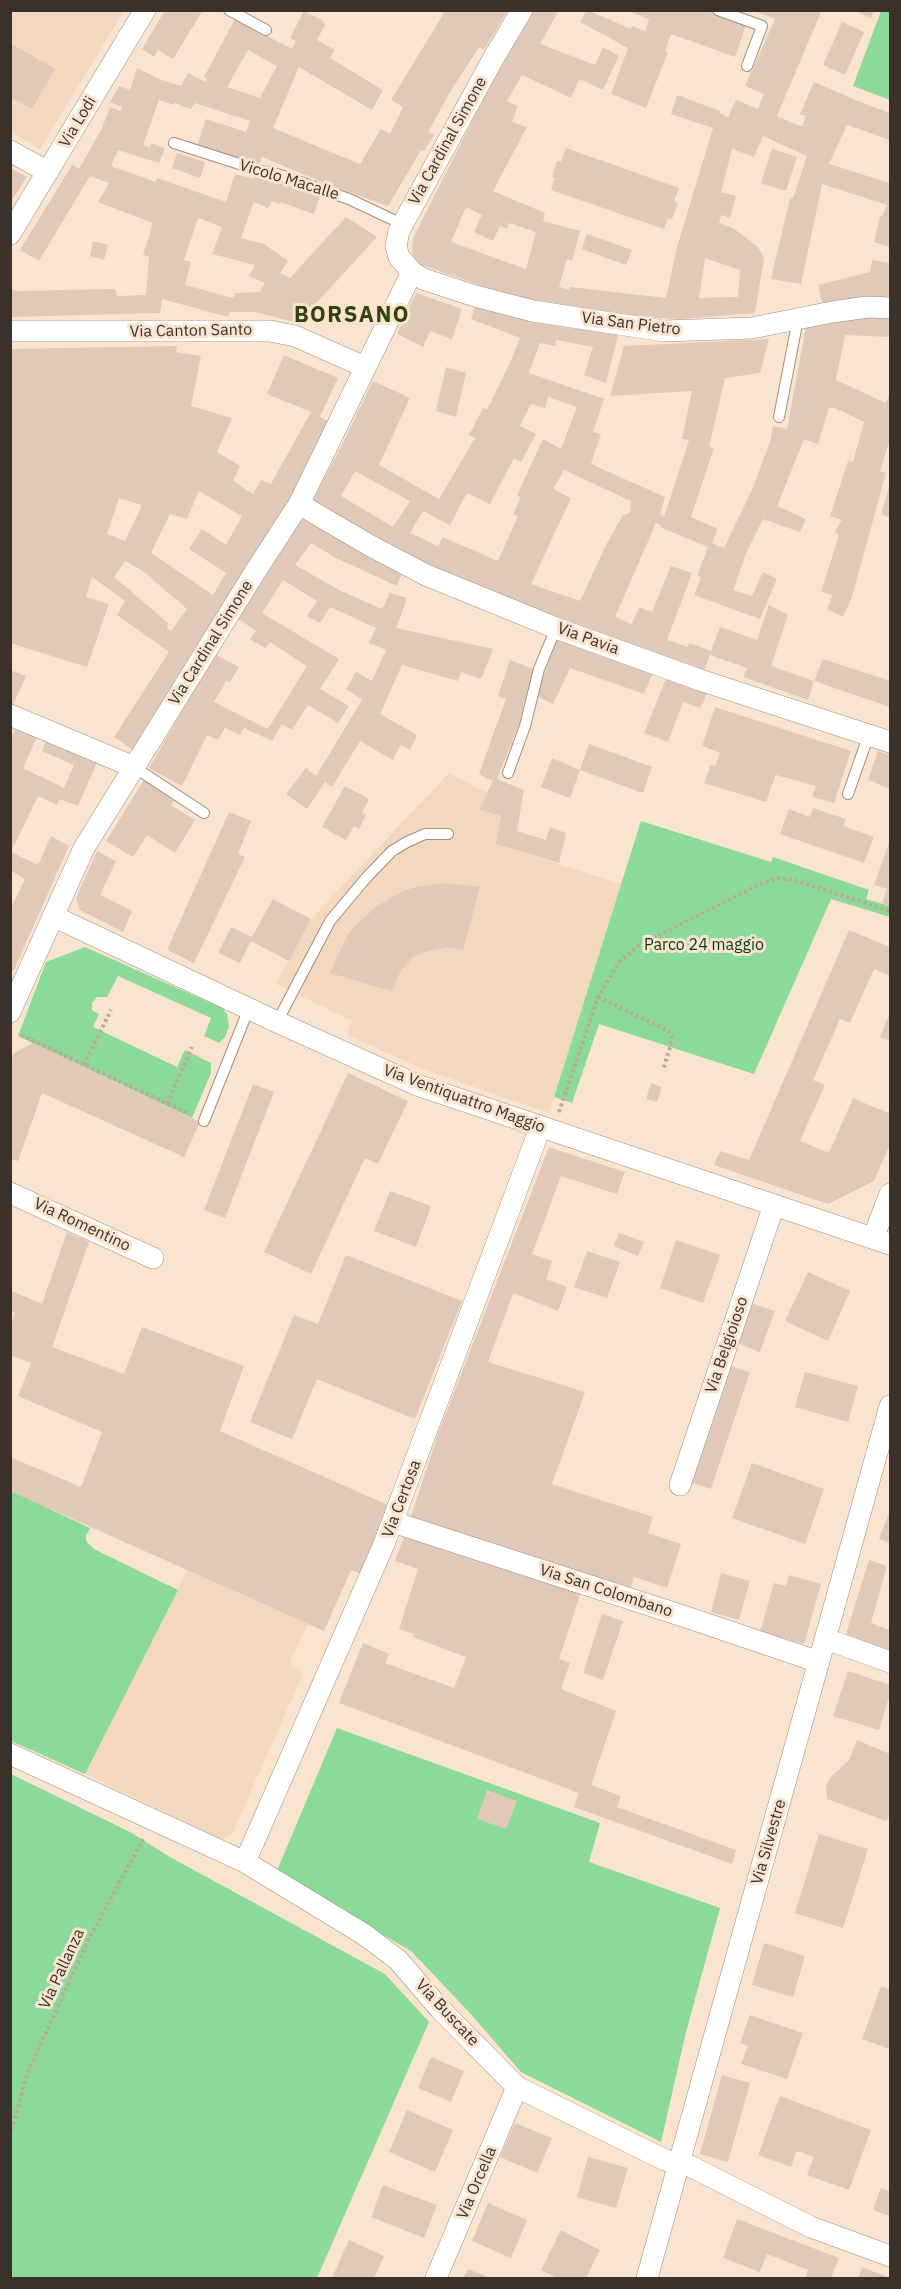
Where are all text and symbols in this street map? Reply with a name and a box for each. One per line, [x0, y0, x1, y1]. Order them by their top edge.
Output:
street label: Via Cardinal Simone [405, 74, 491, 208]
street label: Via Lodi [55, 93, 101, 151]
street label: Vicolo Macalle [237, 156, 341, 204]
district label: BORSANO [294, 303, 410, 329]
street label: Via San Pietro [580, 308, 682, 340]
street label: Via Canton Santo [130, 320, 252, 342]
street label: Via Cardinal Simone [165, 577, 257, 709]
street label: Via Pavia [554, 619, 622, 659]
park label: Parco 24 maggio [644, 935, 764, 955]
street label: Via Ventiquattro Maggio [380, 1061, 548, 1137]
street label: Via Romentino [31, 1194, 133, 1256]
street label: Via Belgioioso [702, 1294, 752, 1396]
street label: Via Certosa [378, 1457, 426, 1541]
street label: Via San Colombano [537, 1560, 675, 1622]
street label: Via Silvestre [748, 1797, 790, 1887]
street label: Via Pallanza [35, 1926, 89, 2012]
street label: Via Buscate [411, 1976, 483, 2050]
street label: Via Orcella [453, 2144, 501, 2222]

